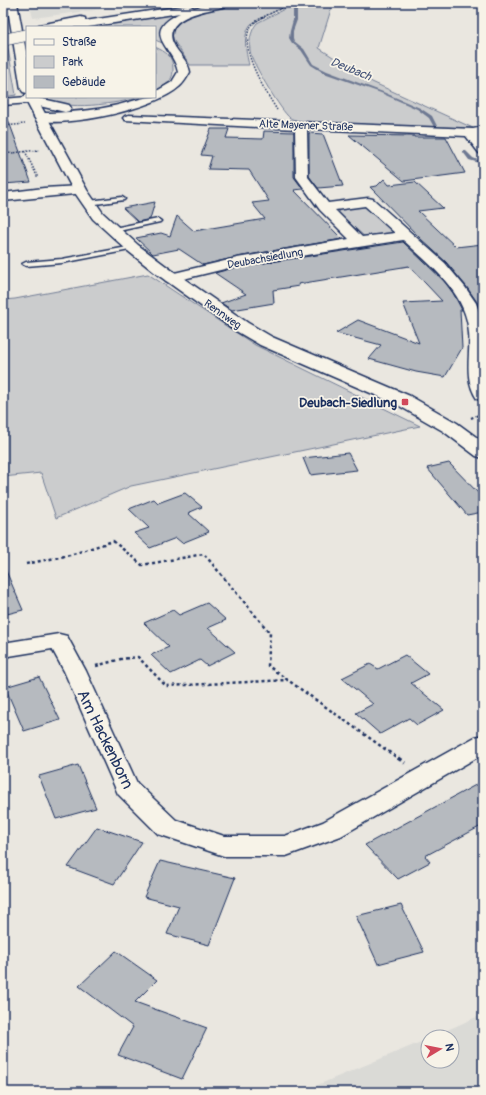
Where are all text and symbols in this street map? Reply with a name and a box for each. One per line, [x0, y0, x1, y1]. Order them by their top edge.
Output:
legend [26, 26, 156, 98]
text: Straße [62, 35, 96, 50]
text: Park [62, 55, 83, 70]
water label: Deubach [328, 55, 375, 85]
text: Gebäude [62, 75, 106, 90]
street label: Alte Mayener Straße [259, 117, 354, 134]
street label: Deubachsiedlung [226, 245, 304, 272]
street label: Rennweg [202, 297, 244, 332]
place label: Deubach-Siedlung [299, 395, 397, 411]
marker: Deubach-Siedlung [400, 397, 410, 407]
street label: Am Hackenborn [72, 687, 138, 792]
north arrow [420, 1029, 460, 1069]
text: N [442, 1043, 457, 1053]

